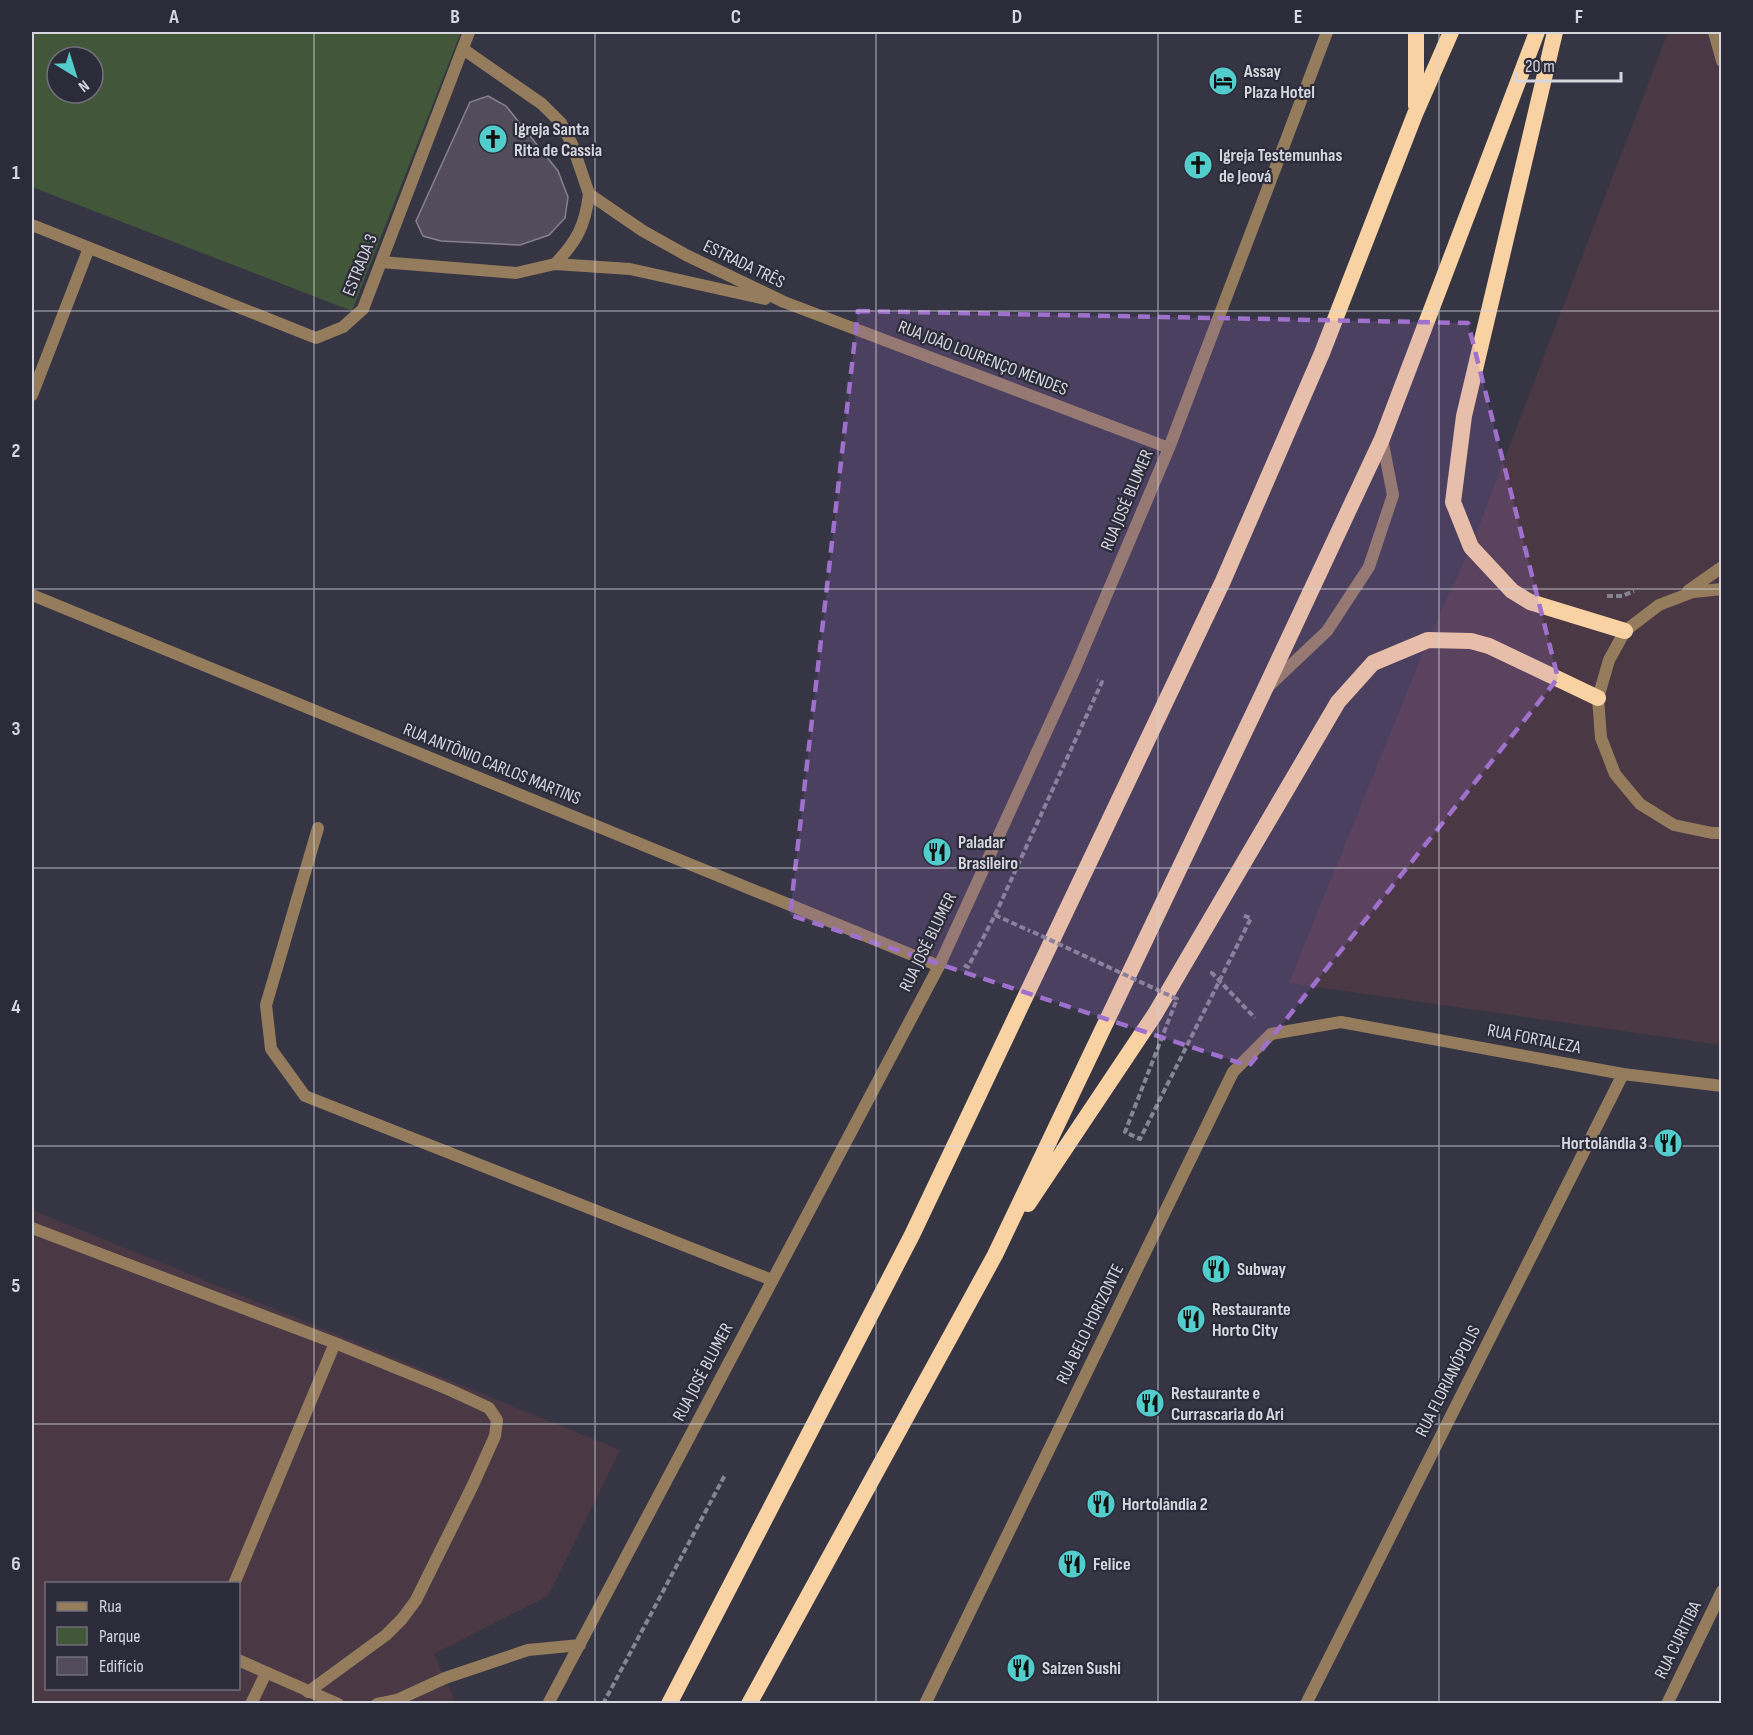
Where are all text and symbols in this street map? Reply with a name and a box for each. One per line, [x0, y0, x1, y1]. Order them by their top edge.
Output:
text: A [168, 5, 179, 29]
text: B [450, 5, 460, 29]
text: C [731, 5, 741, 29]
text: D [1012, 5, 1022, 29]
text: E [1294, 5, 1302, 29]
text: F [1575, 5, 1583, 29]
north arrow [45, 45, 105, 105]
scale bar [1516, 45, 1621, 83]
text: 20 m [1525, 56, 1555, 77]
place label: Assay Plaza Hotel [1243, 61, 1315, 103]
hotel icon: Assay Plaza Hotel [1207, 65, 1239, 97]
text: N [74, 76, 93, 96]
place label: Igreja Santa Rita de Cassia [514, 119, 602, 161]
church icon: Igreja Santa Rita de Cassia [477, 123, 509, 155]
place label: Igreja Testemunhas de Jeová [1219, 145, 1342, 187]
church icon: Igreja Testemunhas de Jeová [1182, 149, 1214, 181]
text: 1 [12, 161, 20, 185]
street label: ESTRADA 3 [338, 231, 382, 299]
street label: ESTRADA TRÊS [700, 235, 788, 293]
street label: RUA JOÃO LOURENÇO MENDES [895, 316, 1071, 400]
text: 2 [12, 439, 20, 463]
street label: RUA JOSÉ BLUMER [1096, 446, 1158, 554]
text: 3 [12, 717, 21, 741]
street label: RUA ANTÔNIO CARLOS MARTINS [400, 719, 584, 809]
place label: Paladar Brasileiro [958, 832, 1018, 874]
restaurant icon: Paladar Brasileiro [921, 836, 953, 868]
street label: RUA JOSÉ BLUMER [895, 889, 961, 995]
text: 4 [11, 995, 21, 1019]
street label: RUA FORTALEZA [1485, 1020, 1583, 1058]
restaurant icon: Hortolândia 3 [1652, 1127, 1684, 1159]
place label: Hortolândia 3 [1561, 1133, 1647, 1154]
restaurant icon: Subway [1200, 1253, 1232, 1285]
place label: Subway [1237, 1259, 1287, 1280]
street label: RUA BELO HORIZONTE [1052, 1261, 1128, 1387]
text: 5 [12, 1274, 21, 1298]
place label: Restaurante Horto City [1212, 1299, 1291, 1341]
restaurant icon: Restaurante Horto City [1175, 1303, 1207, 1335]
street label: RUA JOSÉ BLUMER [668, 1320, 738, 1424]
street label: RUA FLORIANÓPOLIS [1411, 1322, 1485, 1440]
place label: Restaurante e Currascaria do Ari [1171, 1383, 1284, 1425]
restaurant icon: Restaurante e Currascaria do Ari [1134, 1387, 1166, 1419]
restaurant icon: Hortolândia 2 [1085, 1488, 1117, 1520]
place label: Hortolândia 2 [1122, 1494, 1208, 1515]
restaurant icon: Felice [1056, 1548, 1088, 1580]
text: 6 [11, 1552, 21, 1576]
place label: Felice [1093, 1554, 1131, 1575]
legend [45, 1582, 240, 1690]
text: Rua [99, 1596, 122, 1617]
street label: RUA CURITIBA [1650, 1597, 1706, 1682]
text: Parque [99, 1626, 140, 1647]
restaurant icon: Saizen Sushi [1005, 1652, 1037, 1684]
text: Edifício [99, 1656, 144, 1677]
place label: Saizen Sushi [1042, 1658, 1121, 1679]

